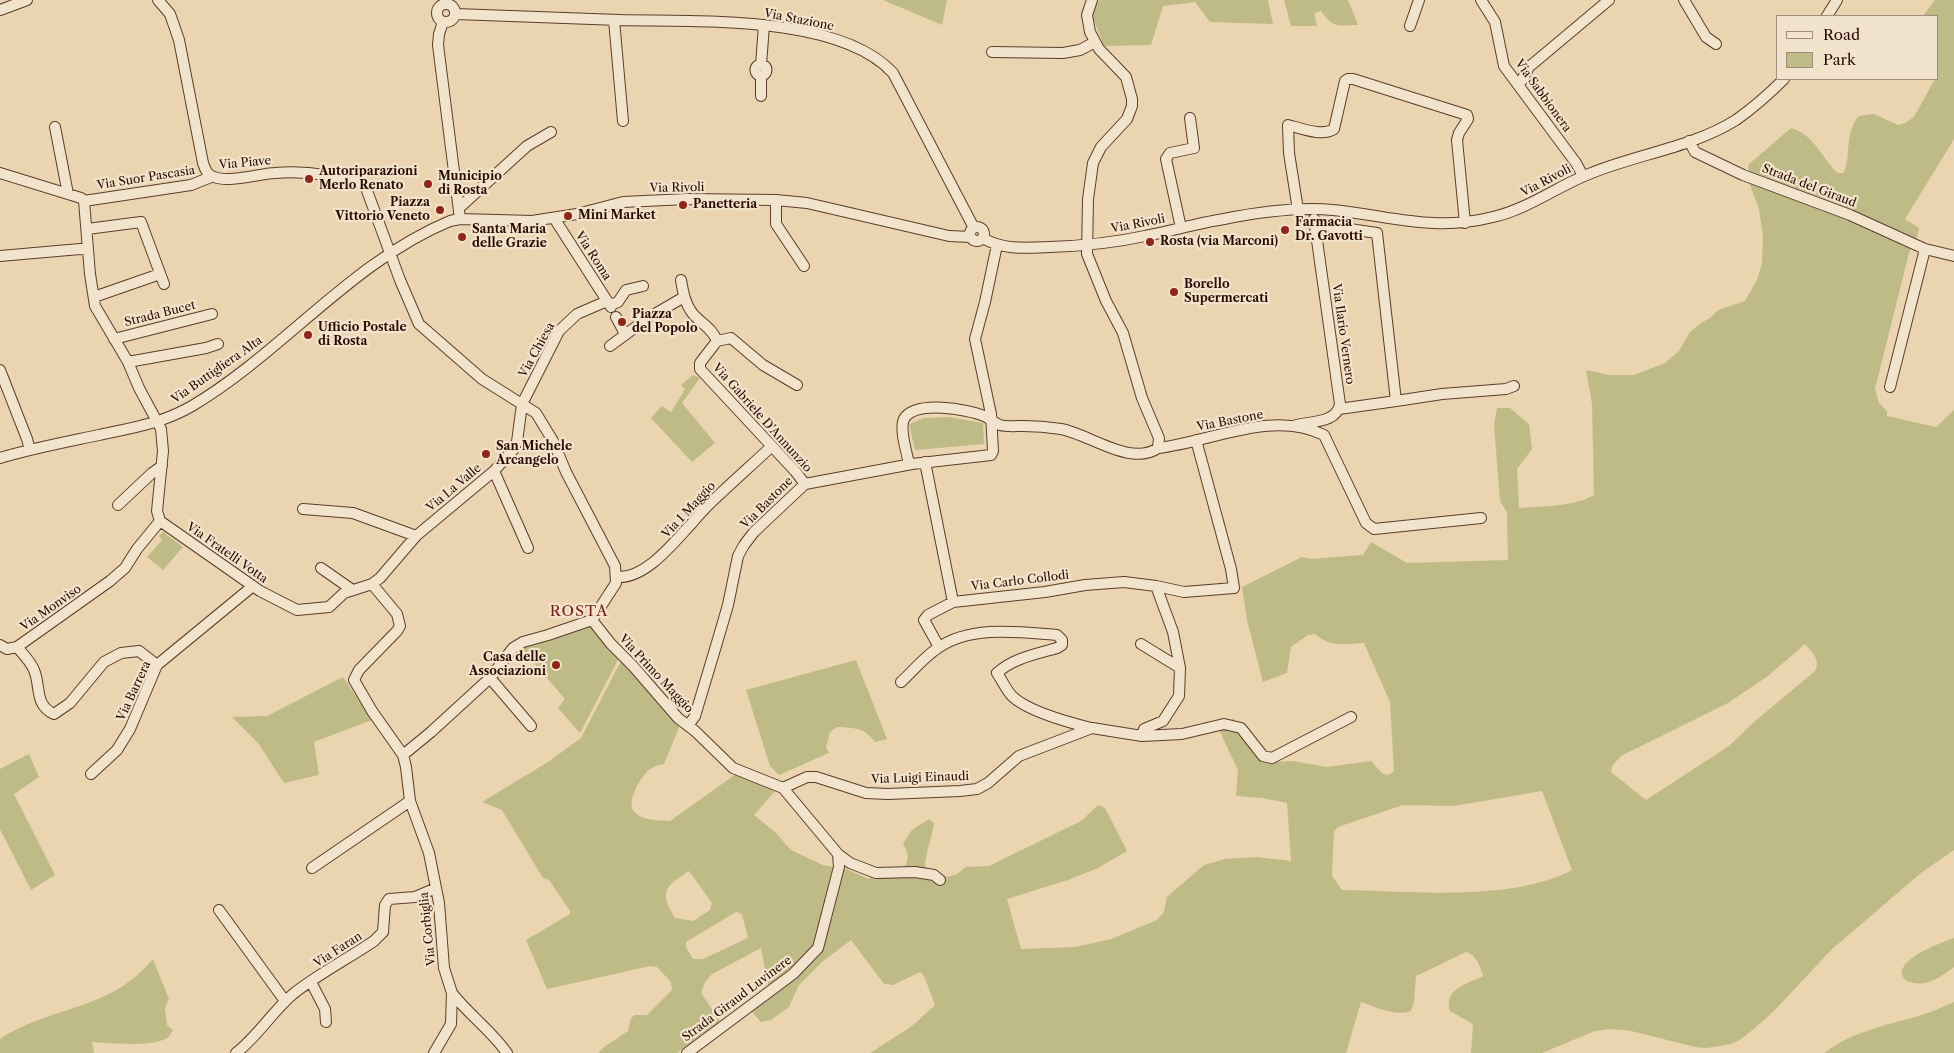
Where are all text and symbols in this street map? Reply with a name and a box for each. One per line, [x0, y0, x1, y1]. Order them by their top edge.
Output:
street label: Via Stazione [763, 6, 835, 34]
legend [1776, 15, 1939, 80]
text: Road [1823, 25, 1860, 44]
text: Park [1823, 50, 1856, 69]
street label: Via Sabbionera [1512, 57, 1574, 135]
street label: Via Piave [218, 154, 272, 172]
street label: Strada del Giraud [1760, 161, 1858, 211]
street label: Via Rivoli [1518, 162, 1574, 200]
street label: Via Suor Pascasia [96, 163, 196, 193]
place label: Autoriparazioni Merlo Renato [319, 165, 418, 193]
place label: Municipio di Rosta [438, 170, 502, 198]
marker: Autoriparazioni Merlo Renato [303, 173, 315, 185]
marker: Municipio di Rosta [422, 178, 434, 190]
street label: Via Rivoli [649, 180, 705, 196]
place label: Piazza Vittorio Veneto [335, 196, 430, 224]
place label: Panetteria [693, 198, 757, 212]
marker: Panetteria [677, 199, 689, 211]
marker: Piazza Vittorio Veneto [434, 204, 446, 216]
place label: Mini Market [578, 209, 656, 223]
marker: Mini Market [562, 210, 574, 222]
street label: Via Rivoli [1110, 212, 1166, 236]
place label: Farmacia Dr. Gavotti [1295, 216, 1363, 244]
place label: Santa Maria delle Grazie [472, 223, 547, 251]
marker: Farmacia Dr. Gavotti [1279, 224, 1291, 236]
street label: Via Roma [572, 229, 614, 283]
marker: Santa Maria delle Grazie [456, 231, 468, 243]
place label: Rosta (via Marconi) [1160, 235, 1278, 249]
marker: Rosta (via Marconi) [1144, 236, 1156, 248]
place label: Borello Supermercati [1184, 278, 1268, 306]
street label: Via Ilario Vernero [1329, 283, 1357, 385]
marker: Borello Supermercati [1168, 286, 1180, 298]
street label: Strada Bucet [123, 298, 197, 330]
place label: Piazza del Popolo [632, 308, 698, 336]
marker: Piazza del Popolo [616, 316, 628, 328]
street label: Via Chiesa [516, 320, 558, 380]
place label: Ufficio Postale di Rosta [318, 321, 407, 349]
marker: Ufficio Postale di Rosta [302, 329, 314, 341]
street label: Via Buttigliera Alta [169, 333, 265, 407]
street label: Via Gabriele D'Annunzio [709, 361, 815, 475]
street label: Via Bastone [1195, 407, 1265, 435]
place label: San Michele Arcangelo [496, 440, 572, 468]
marker: San Michele Arcangelo [480, 448, 492, 460]
street label: Via La Valle [424, 461, 484, 515]
street label: Via Bastone [738, 474, 796, 532]
street label: Via 1 Maggio [659, 479, 719, 541]
street label: Via Fratelli Votta [184, 520, 270, 586]
street label: Via Carlo Collodi [970, 568, 1070, 594]
street label: Via Monviso [18, 582, 84, 634]
district label: ROSTA [549, 603, 609, 621]
street label: Via Primo Maggio [616, 632, 696, 716]
place label: Casa delle Associazioni [469, 651, 546, 679]
street label: Via Barrera [114, 659, 154, 723]
marker: Casa delle Associazioni [550, 659, 562, 671]
street label: Via Luigi Einaudi [871, 769, 969, 787]
street label: Via Corbiglia [417, 891, 439, 967]
street label: Via Faran [311, 929, 365, 971]
street label: Strada Giraud Luvinere [679, 953, 795, 1045]

